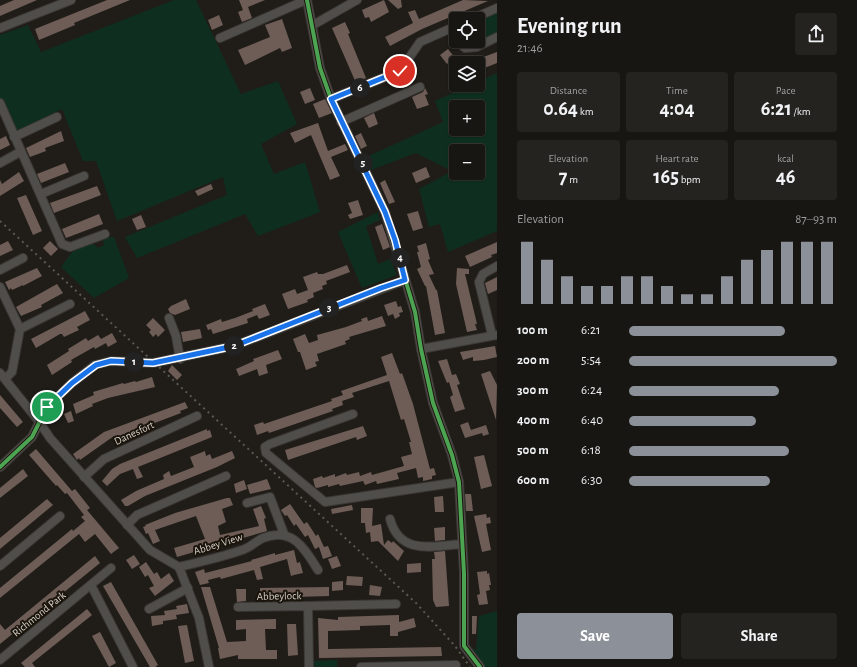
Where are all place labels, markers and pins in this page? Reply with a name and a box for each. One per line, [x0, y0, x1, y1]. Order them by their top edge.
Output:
pin [383, 54, 417, 88]
pin: 6 [350, 78, 370, 98]
pin: 5 [353, 153, 373, 173]
pin: 4 [390, 248, 410, 268]
pin: 3 [319, 298, 339, 318]
pin: 2 [224, 336, 244, 356]
pin: 1 [124, 352, 144, 372]
pin [30, 390, 64, 424]

